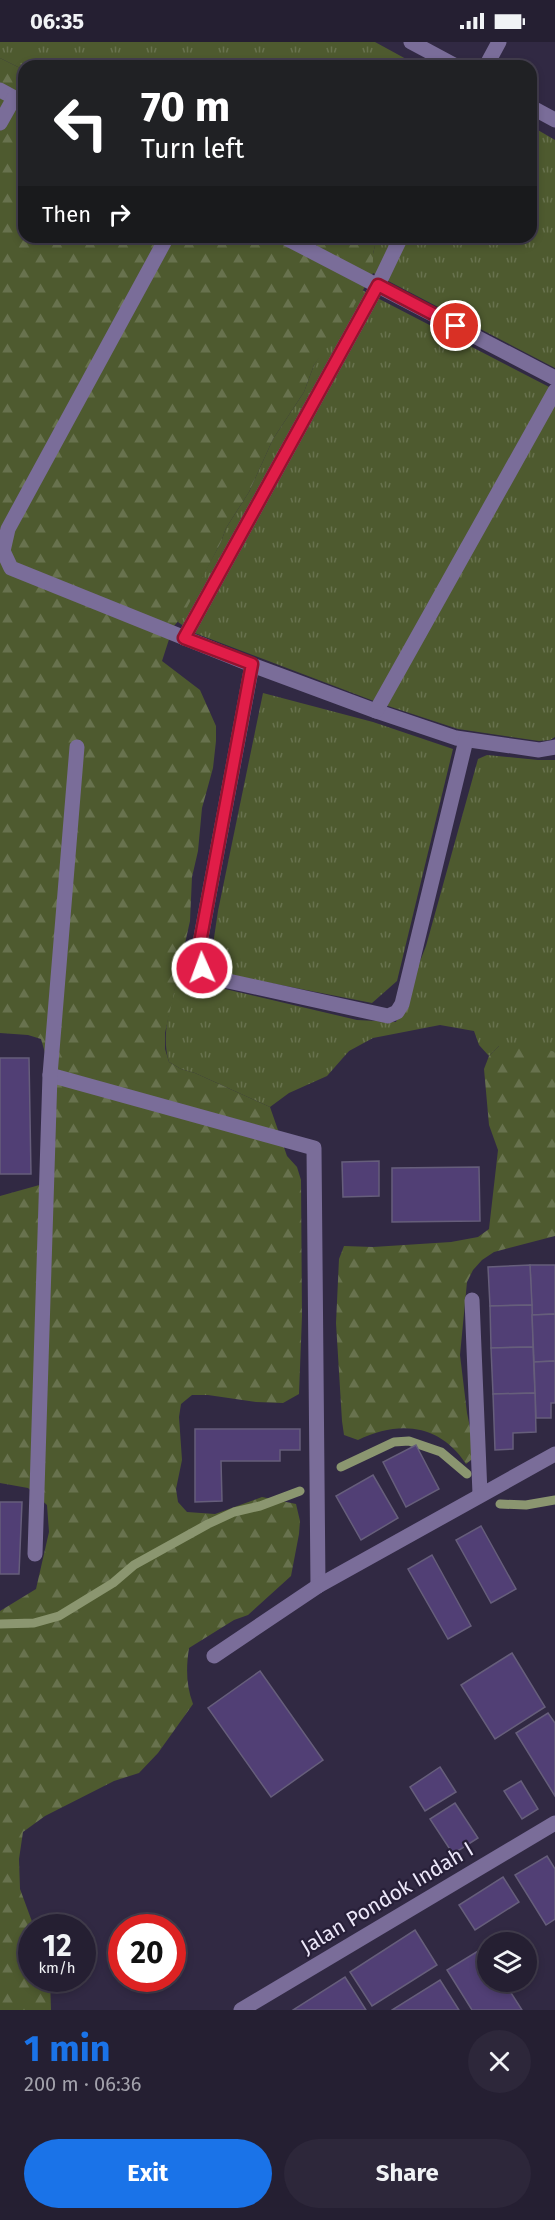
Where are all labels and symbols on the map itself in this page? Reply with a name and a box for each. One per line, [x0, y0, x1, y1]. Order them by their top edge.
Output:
pin [430, 300, 481, 351]
position arrow [170, 936, 234, 1000]
street label: Jalan Pondok Indah I [296, 1836, 478, 1960]
speed limit sign: 20 [108, 1914, 186, 1992]

